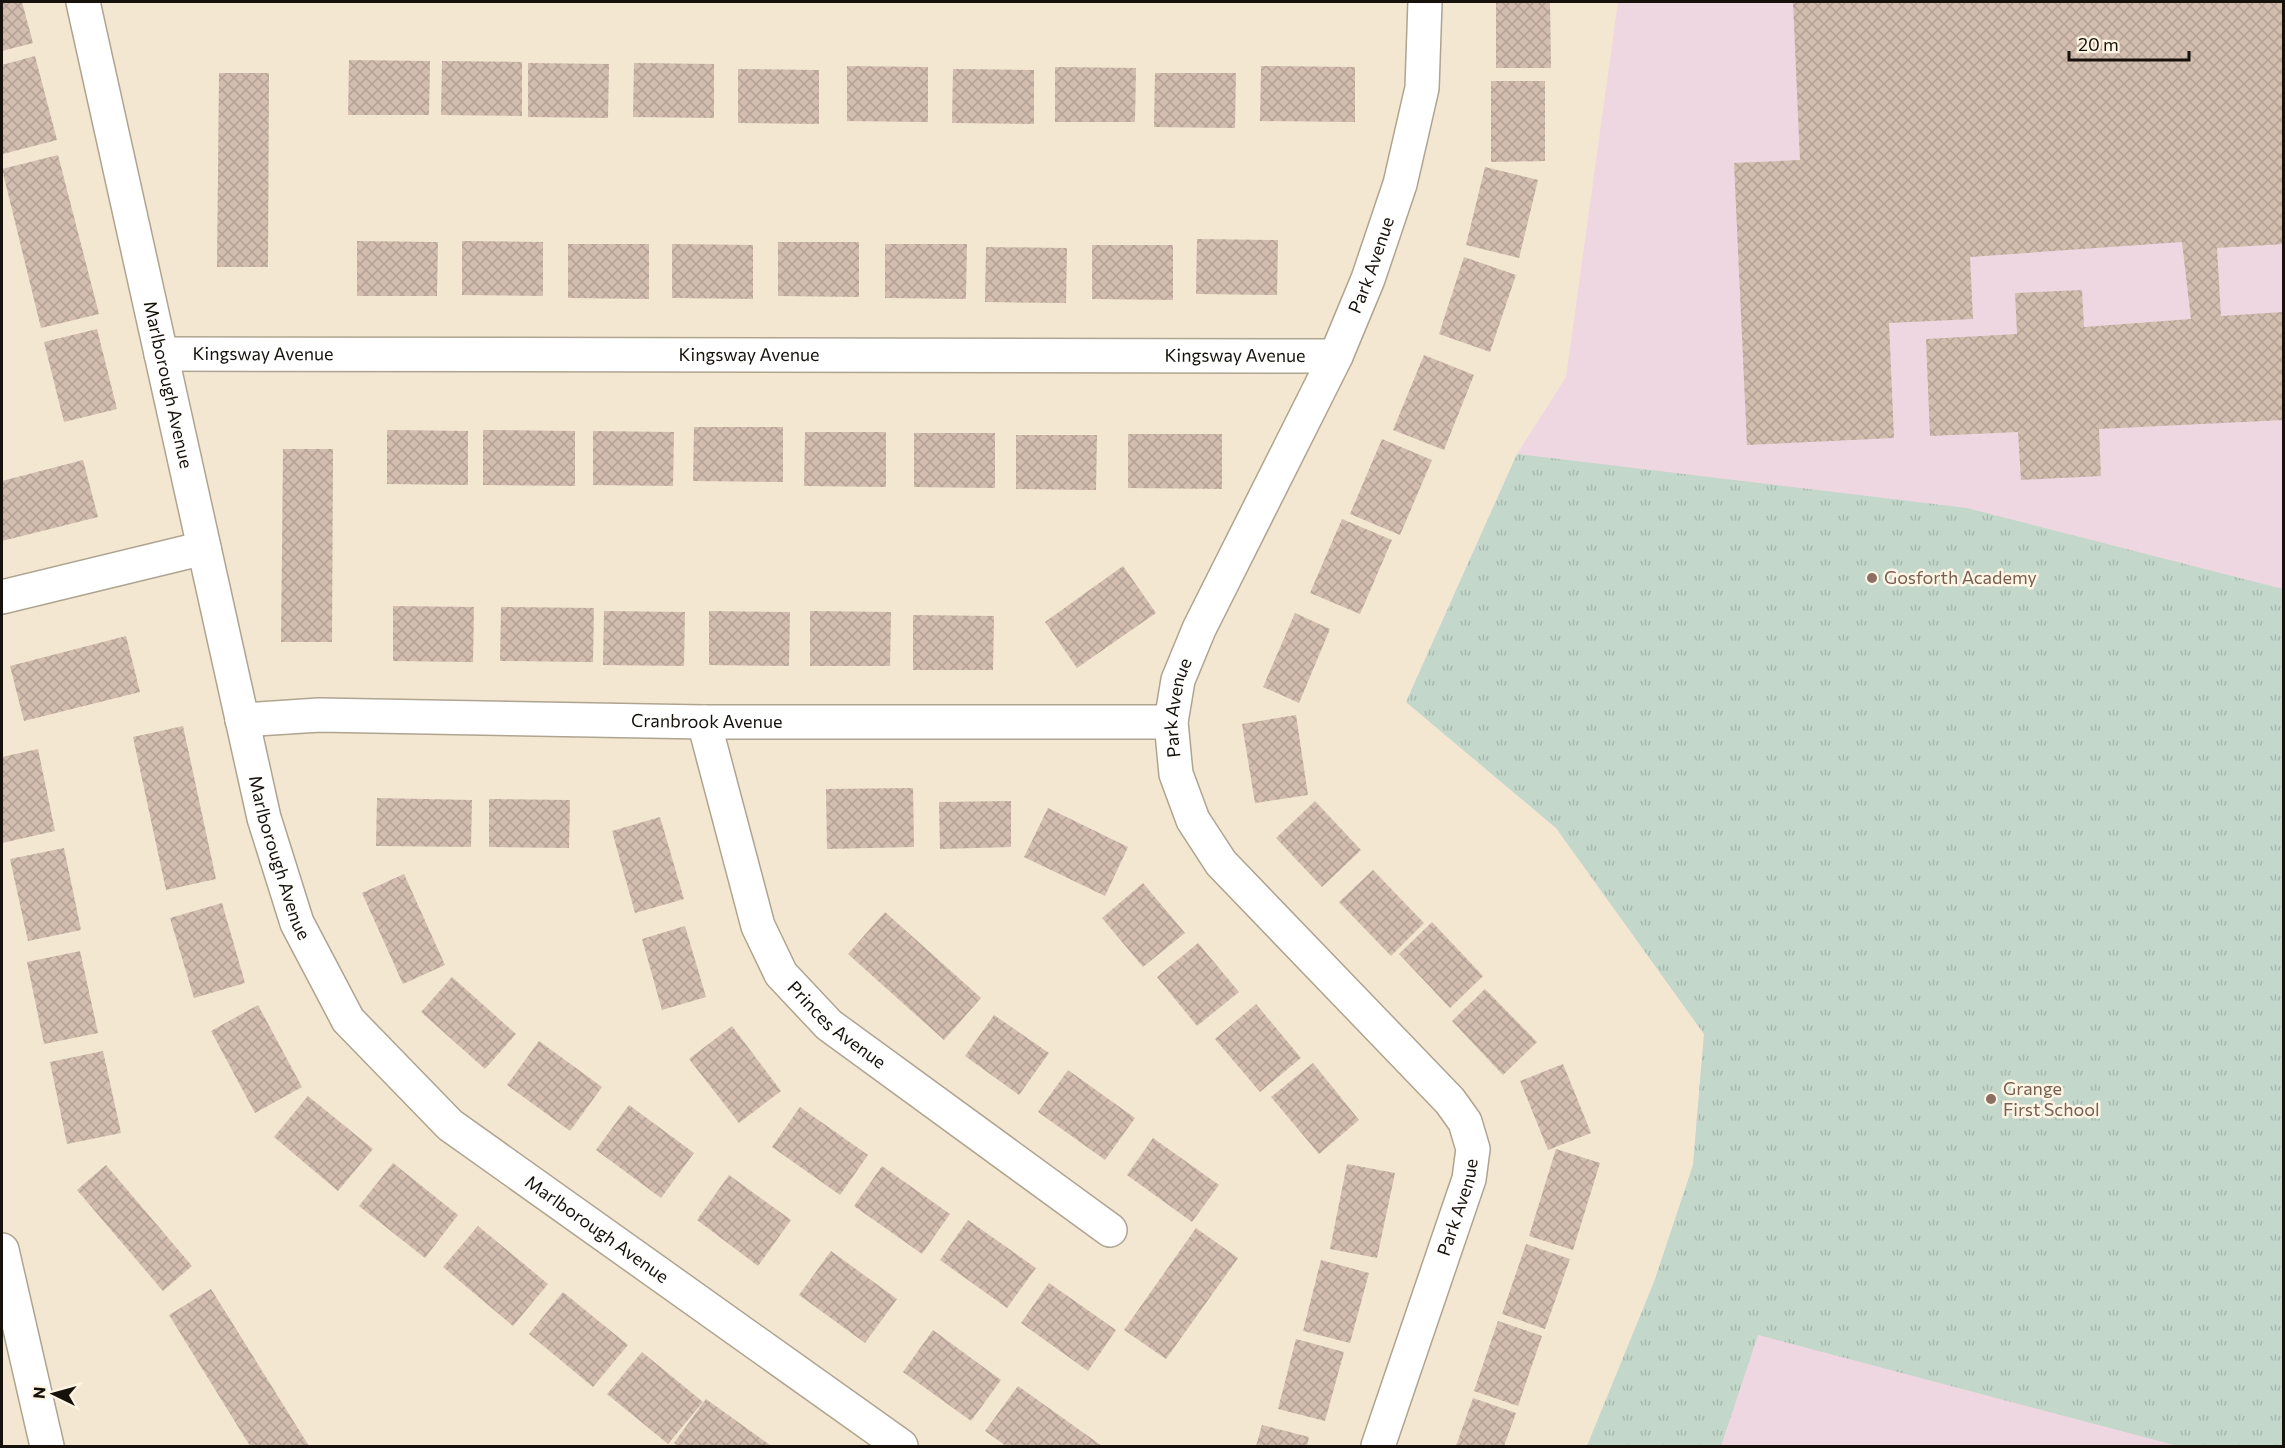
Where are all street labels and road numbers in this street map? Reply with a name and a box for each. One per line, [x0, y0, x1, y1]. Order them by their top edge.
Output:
street label: Park Avenue [1343, 214, 1398, 316]
street label: Marlborough Avenue [140, 299, 198, 470]
street label: Kingsway Avenue [192, 342, 334, 364]
street label: Kingsway Avenue [678, 343, 820, 365]
street label: Kingsway Avenue [1164, 344, 1306, 366]
street label: Park Avenue [1159, 654, 1196, 759]
street label: Cranbrook Avenue [631, 709, 783, 732]
street label: Marlborough Avenue [245, 773, 316, 943]
street label: Princes Avenue [783, 976, 891, 1073]
street label: Park Avenue [1432, 1157, 1482, 1259]
street label: Marlborough Avenue [521, 1170, 673, 1287]

